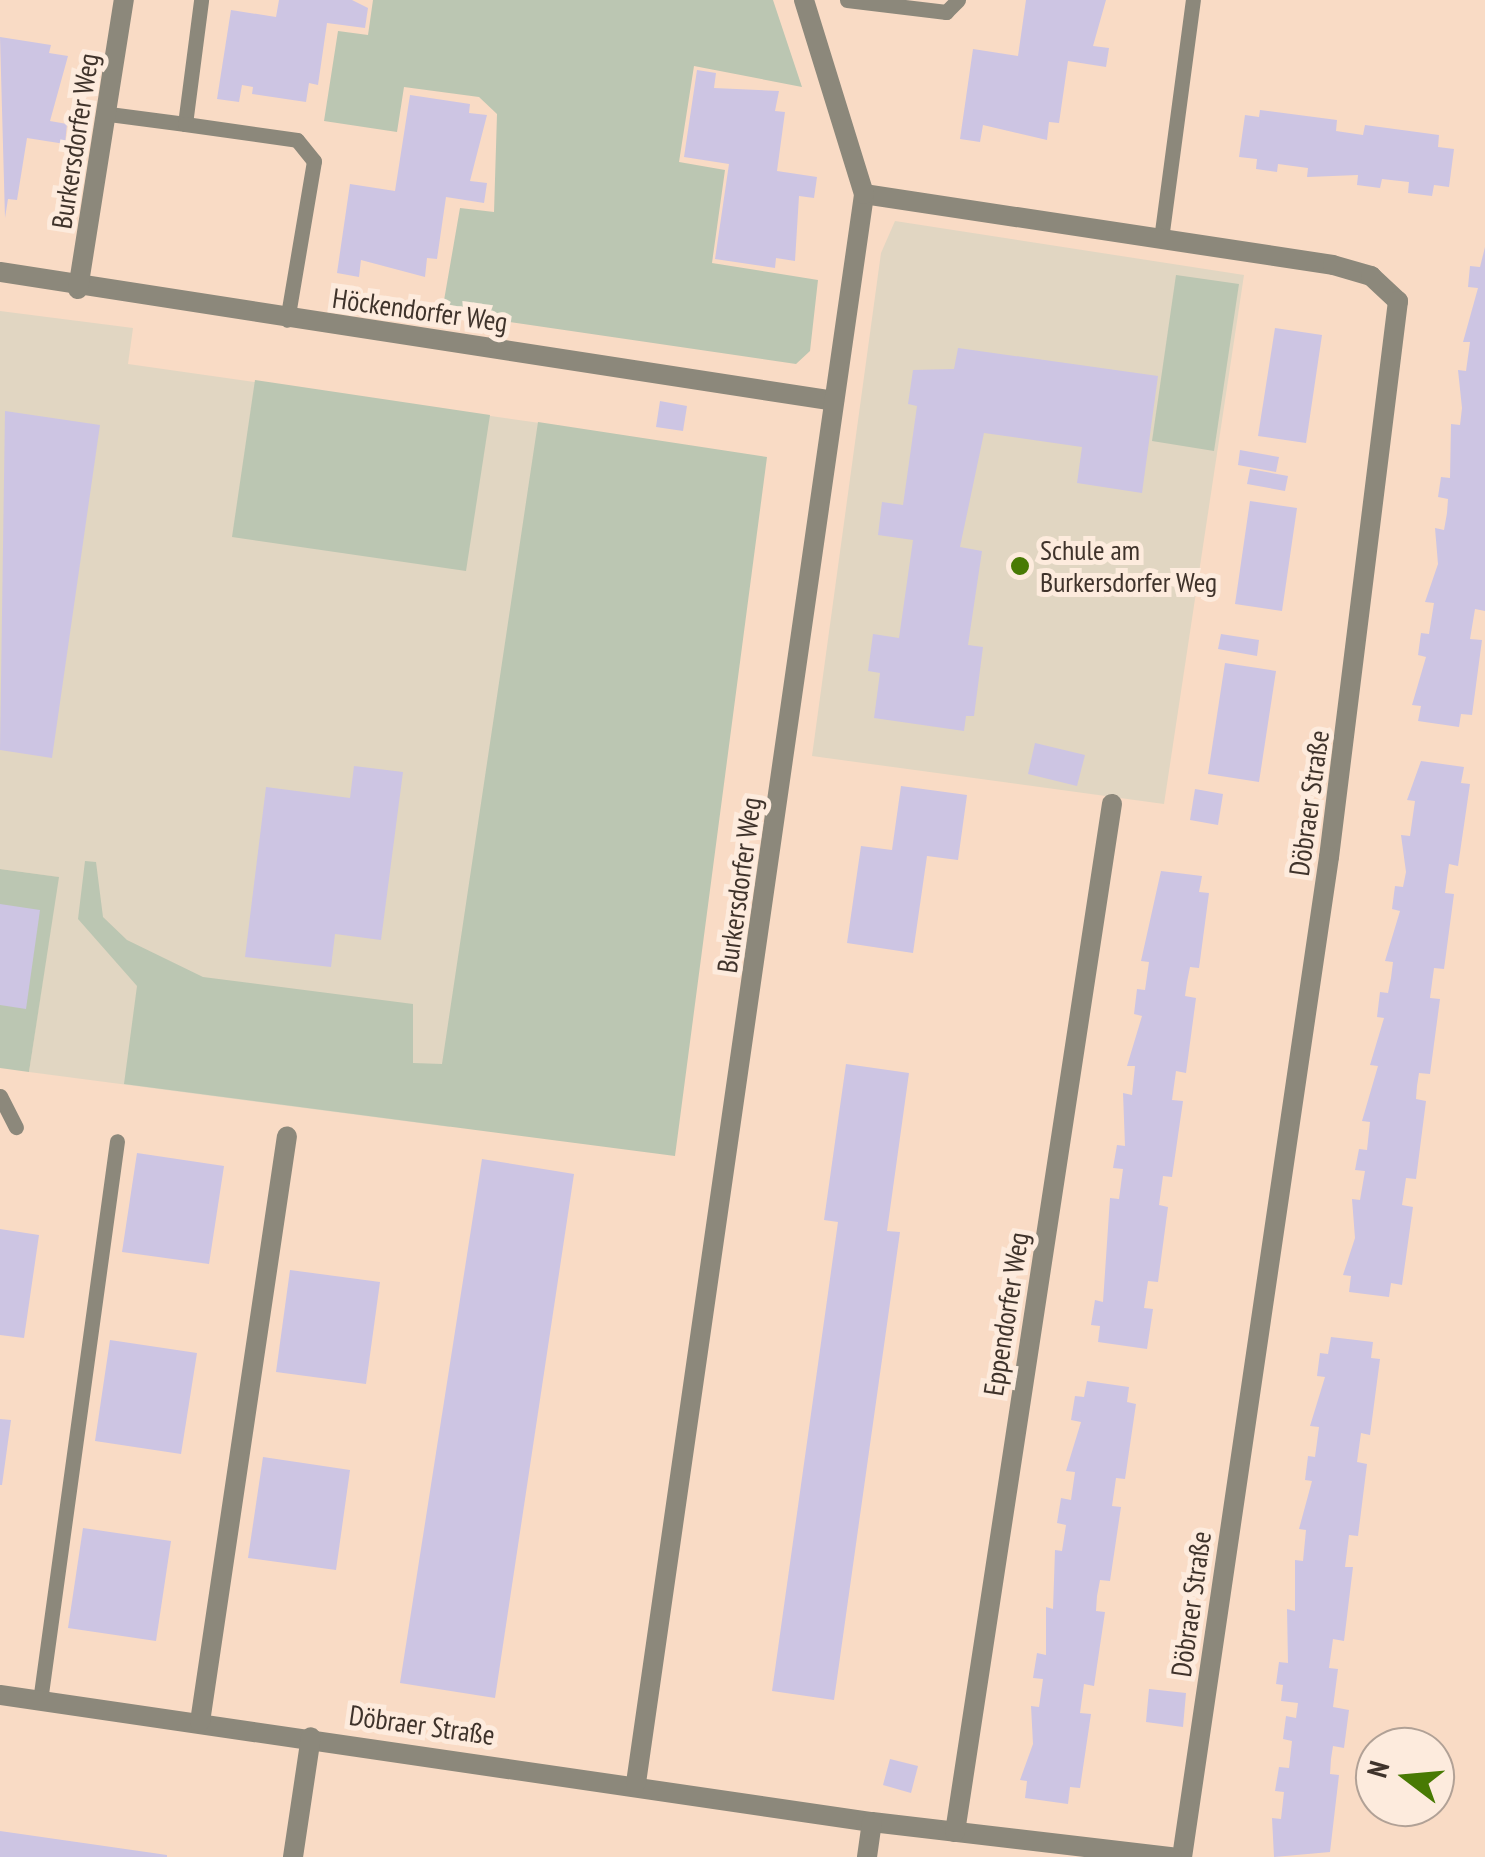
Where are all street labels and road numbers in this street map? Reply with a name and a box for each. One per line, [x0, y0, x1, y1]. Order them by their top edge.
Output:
street label: Burkersdorfer Weg [45, 51, 105, 231]
street label: Höckendorfer Weg [330, 281, 510, 339]
street label: Döbraer Straße [1282, 728, 1336, 878]
street label: Burkersdorfer Weg [710, 795, 768, 975]
street label: Eppendorfer Weg [976, 1230, 1036, 1398]
street label: Döbraer Straße [1164, 1529, 1218, 1679]
street label: Döbraer Straße [347, 1698, 497, 1752]

